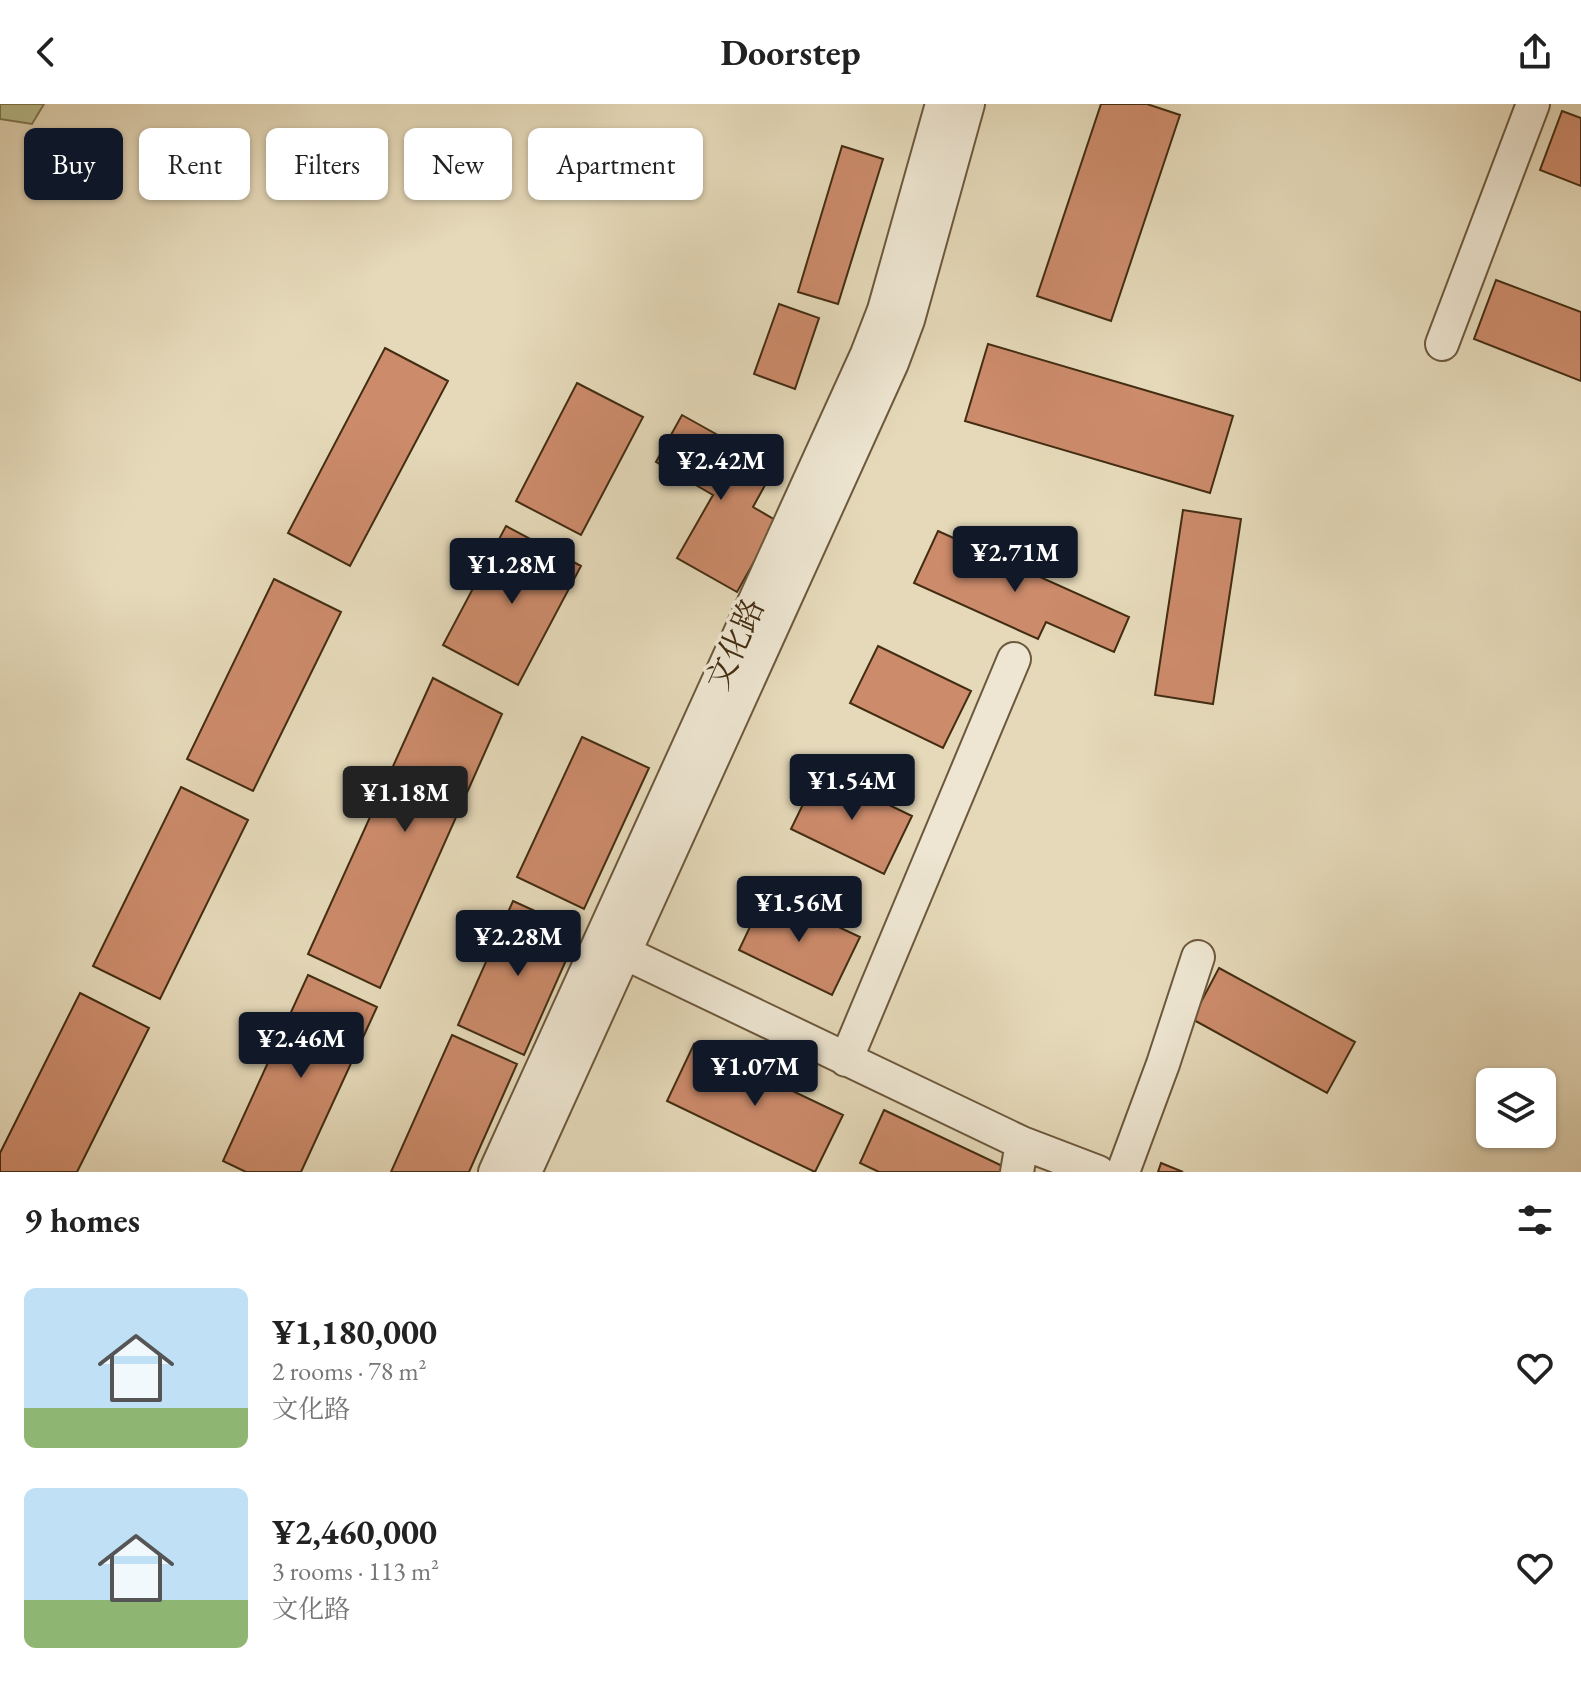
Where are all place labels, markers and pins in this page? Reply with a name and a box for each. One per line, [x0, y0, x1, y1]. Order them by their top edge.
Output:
pin: ¥2.42M [656, 434, 786, 502]
pin: ¥2.71M [950, 526, 1080, 594]
pin: ¥1.28M [447, 538, 577, 606]
pin: ¥1.54M [787, 754, 917, 822]
pin: ¥1.18M [340, 766, 470, 834]
pin: ¥1.56M [734, 876, 864, 944]
pin: ¥2.28M [453, 910, 583, 978]
pin: ¥2.46M [236, 1012, 366, 1080]
pin: ¥1.07M [690, 1040, 820, 1108]

